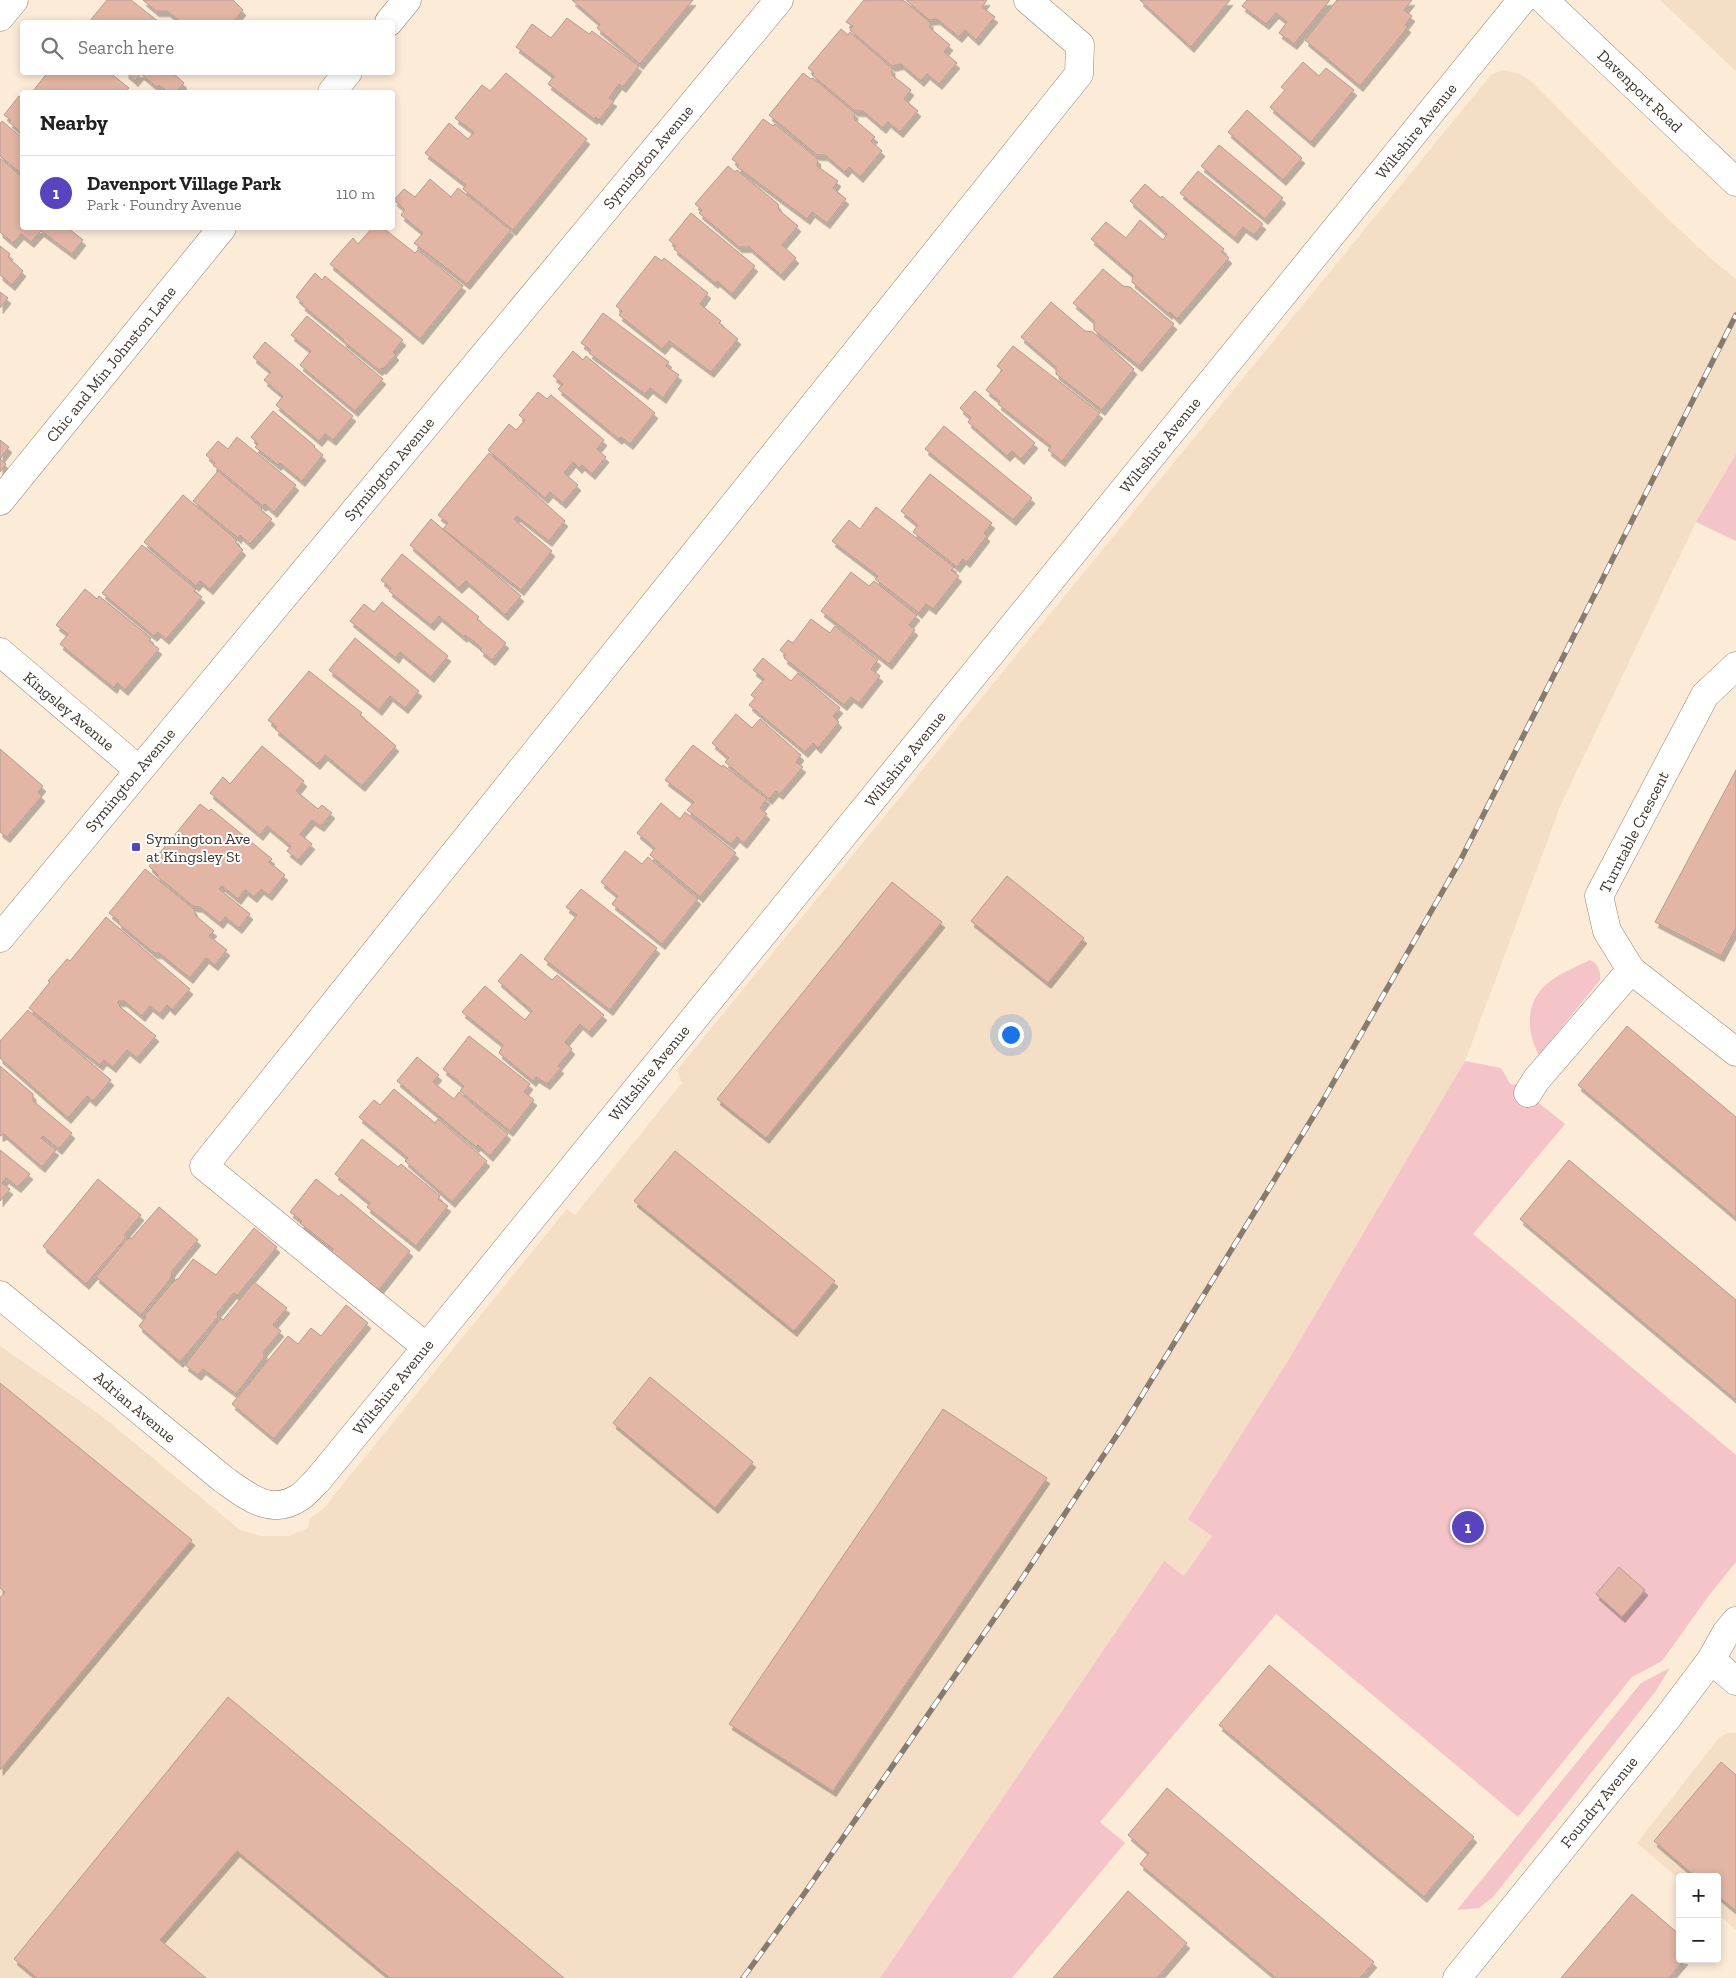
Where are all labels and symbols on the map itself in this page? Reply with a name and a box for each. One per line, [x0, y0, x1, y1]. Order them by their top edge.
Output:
street label: Davenport Road [1594, 46, 1687, 136]
street label: Wiltshire Avenue [1372, 79, 1460, 183]
street label: Symington Avenue [599, 101, 697, 213]
street label: Chic and Min Johnston Lane [42, 282, 180, 446]
street label: Wiltshire Avenue [1116, 393, 1204, 497]
street label: Symington Avenue [340, 413, 438, 525]
street label: Kingsley Avenue [20, 667, 118, 755]
street label: Wiltshire Avenue [861, 707, 949, 811]
street label: Symington Avenue [81, 724, 179, 836]
street label: Turntable Crescent [1595, 768, 1673, 896]
place label: Symington Ave at Kingsley St [146, 829, 250, 866]
marker: Symington Ave at Kingsley St [130, 841, 142, 853]
street label: Wiltshire Avenue [605, 1021, 693, 1125]
your location [998, 1022, 1024, 1048]
street label: Wiltshire Avenue [349, 1335, 437, 1439]
street label: Adrian Avenue [90, 1367, 180, 1447]
pin: 1 [1452, 1508, 1484, 1546]
street label: Foundry Avenue [1556, 1752, 1642, 1852]

